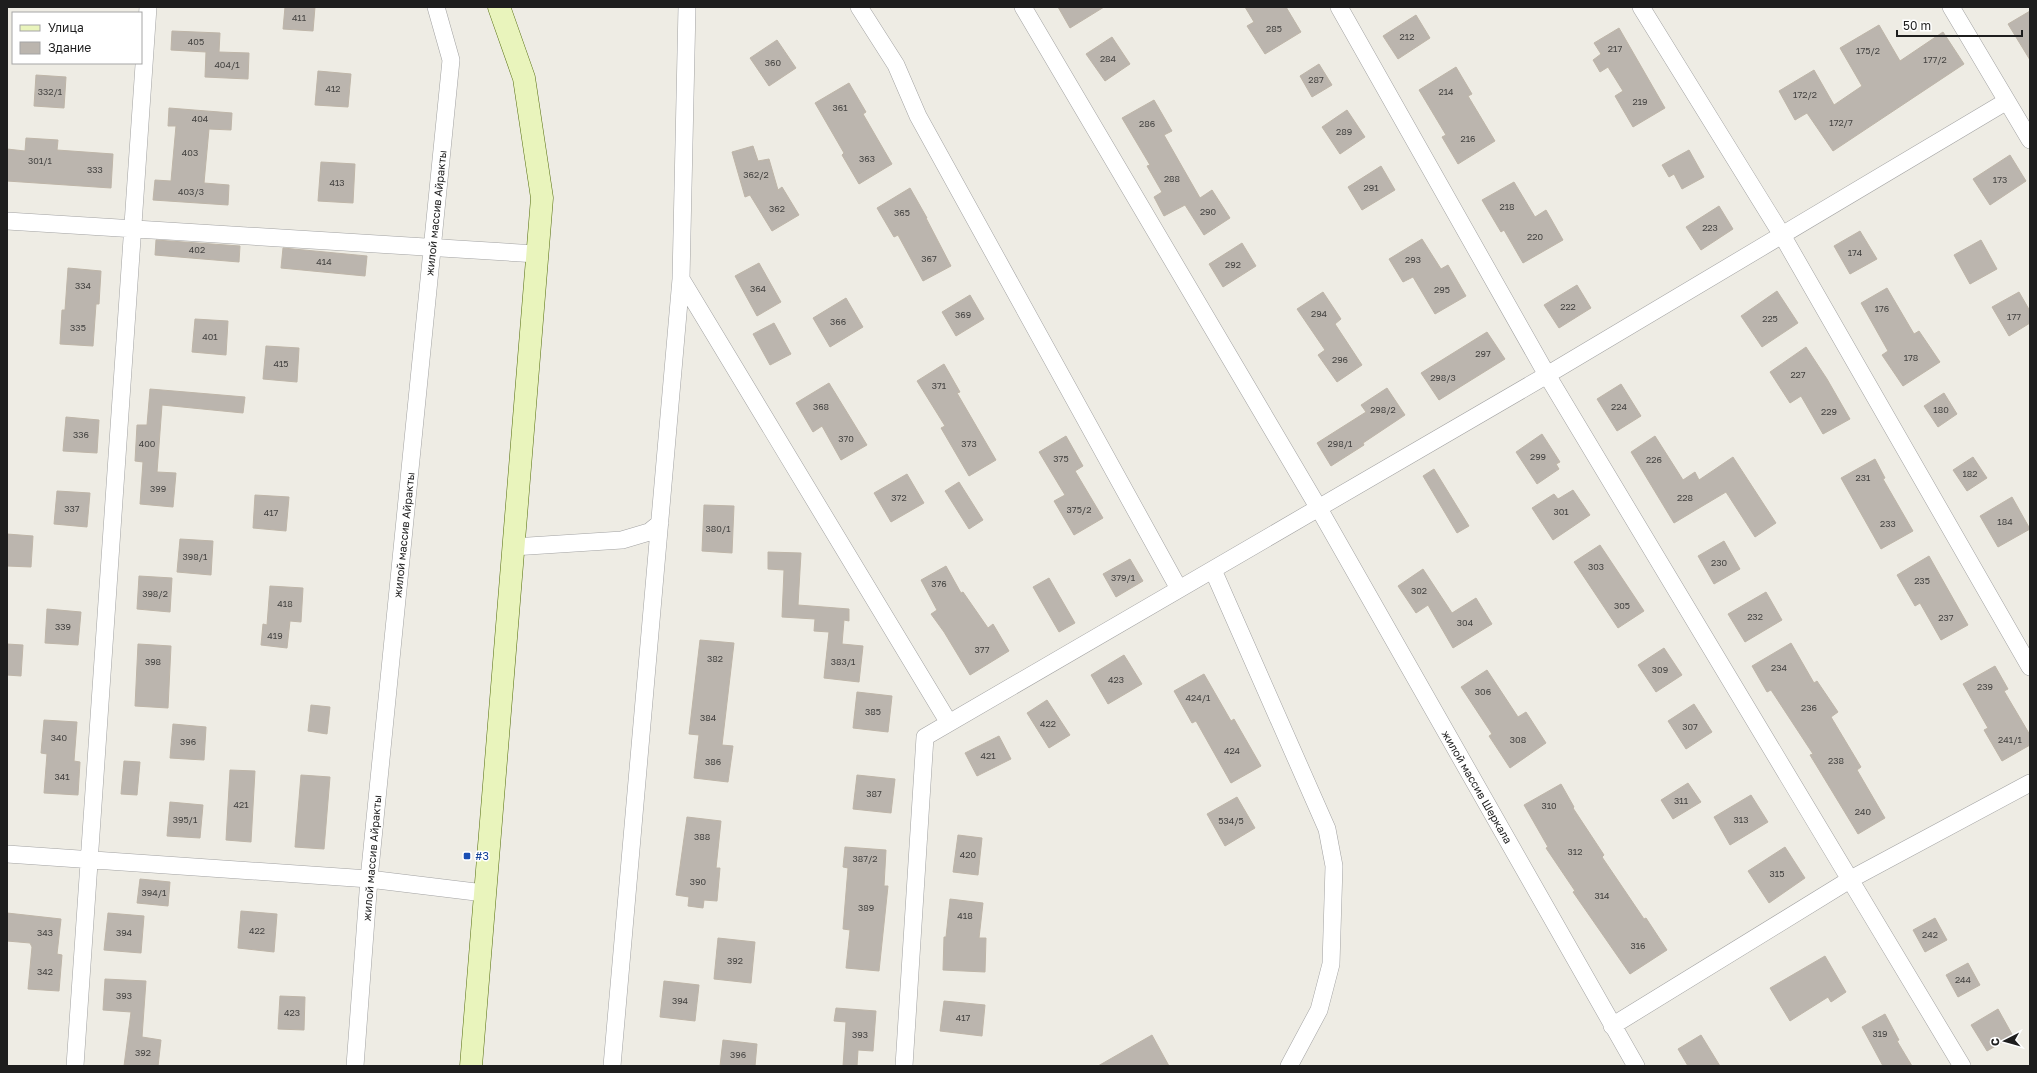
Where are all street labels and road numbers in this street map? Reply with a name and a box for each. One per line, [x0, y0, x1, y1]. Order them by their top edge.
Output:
street label: жилой массив Айракты [422, 149, 449, 277]
street label: жилой массив Айракты [390, 471, 417, 599]
street label: жилой массив Шеркала [1440, 728, 1515, 846]
street label: жилой массив Айракты [360, 794, 383, 922]

